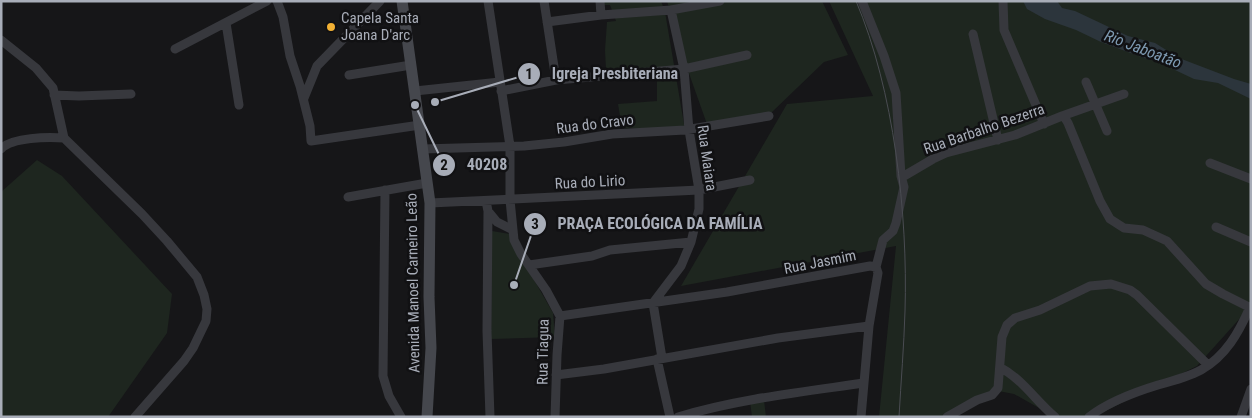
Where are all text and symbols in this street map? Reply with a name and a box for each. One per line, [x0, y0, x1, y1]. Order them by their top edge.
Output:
place label: Capela Santa Joana D'arc [341, 9, 419, 44]
marker: Capela Santa Joana D'arc [325, 21, 337, 33]
water label: Rio Jaboatão [1102, 26, 1184, 72]
callout: Igreja Presbiteriana [517, 58, 688, 89]
text: Igreja Presbiteriana [552, 64, 679, 83]
text: 1 [525, 65, 533, 83]
street label: Rua Barbalho Bezerra [921, 100, 1047, 158]
street label: Rua do Cravo [555, 110, 635, 138]
street label: Rua Maiara [693, 124, 721, 192]
callout: 40208 [432, 149, 517, 180]
text: 40208 [467, 155, 507, 174]
text: 2 [440, 156, 448, 174]
street label: Rua do Lirio [554, 171, 626, 193]
street label: Avenida Manoel Carneiro Leão [402, 193, 424, 373]
callout: PRAÇA ECOLÓGICA DA FAMÍLIA [522, 208, 772, 239]
text: PRAÇA ECOLÓGICA DA FAMÍLIA [557, 214, 763, 233]
text: 3 [531, 215, 539, 233]
street label: Rua Jasmim [782, 246, 858, 278]
street label: Rua Tiagua [533, 319, 553, 385]

